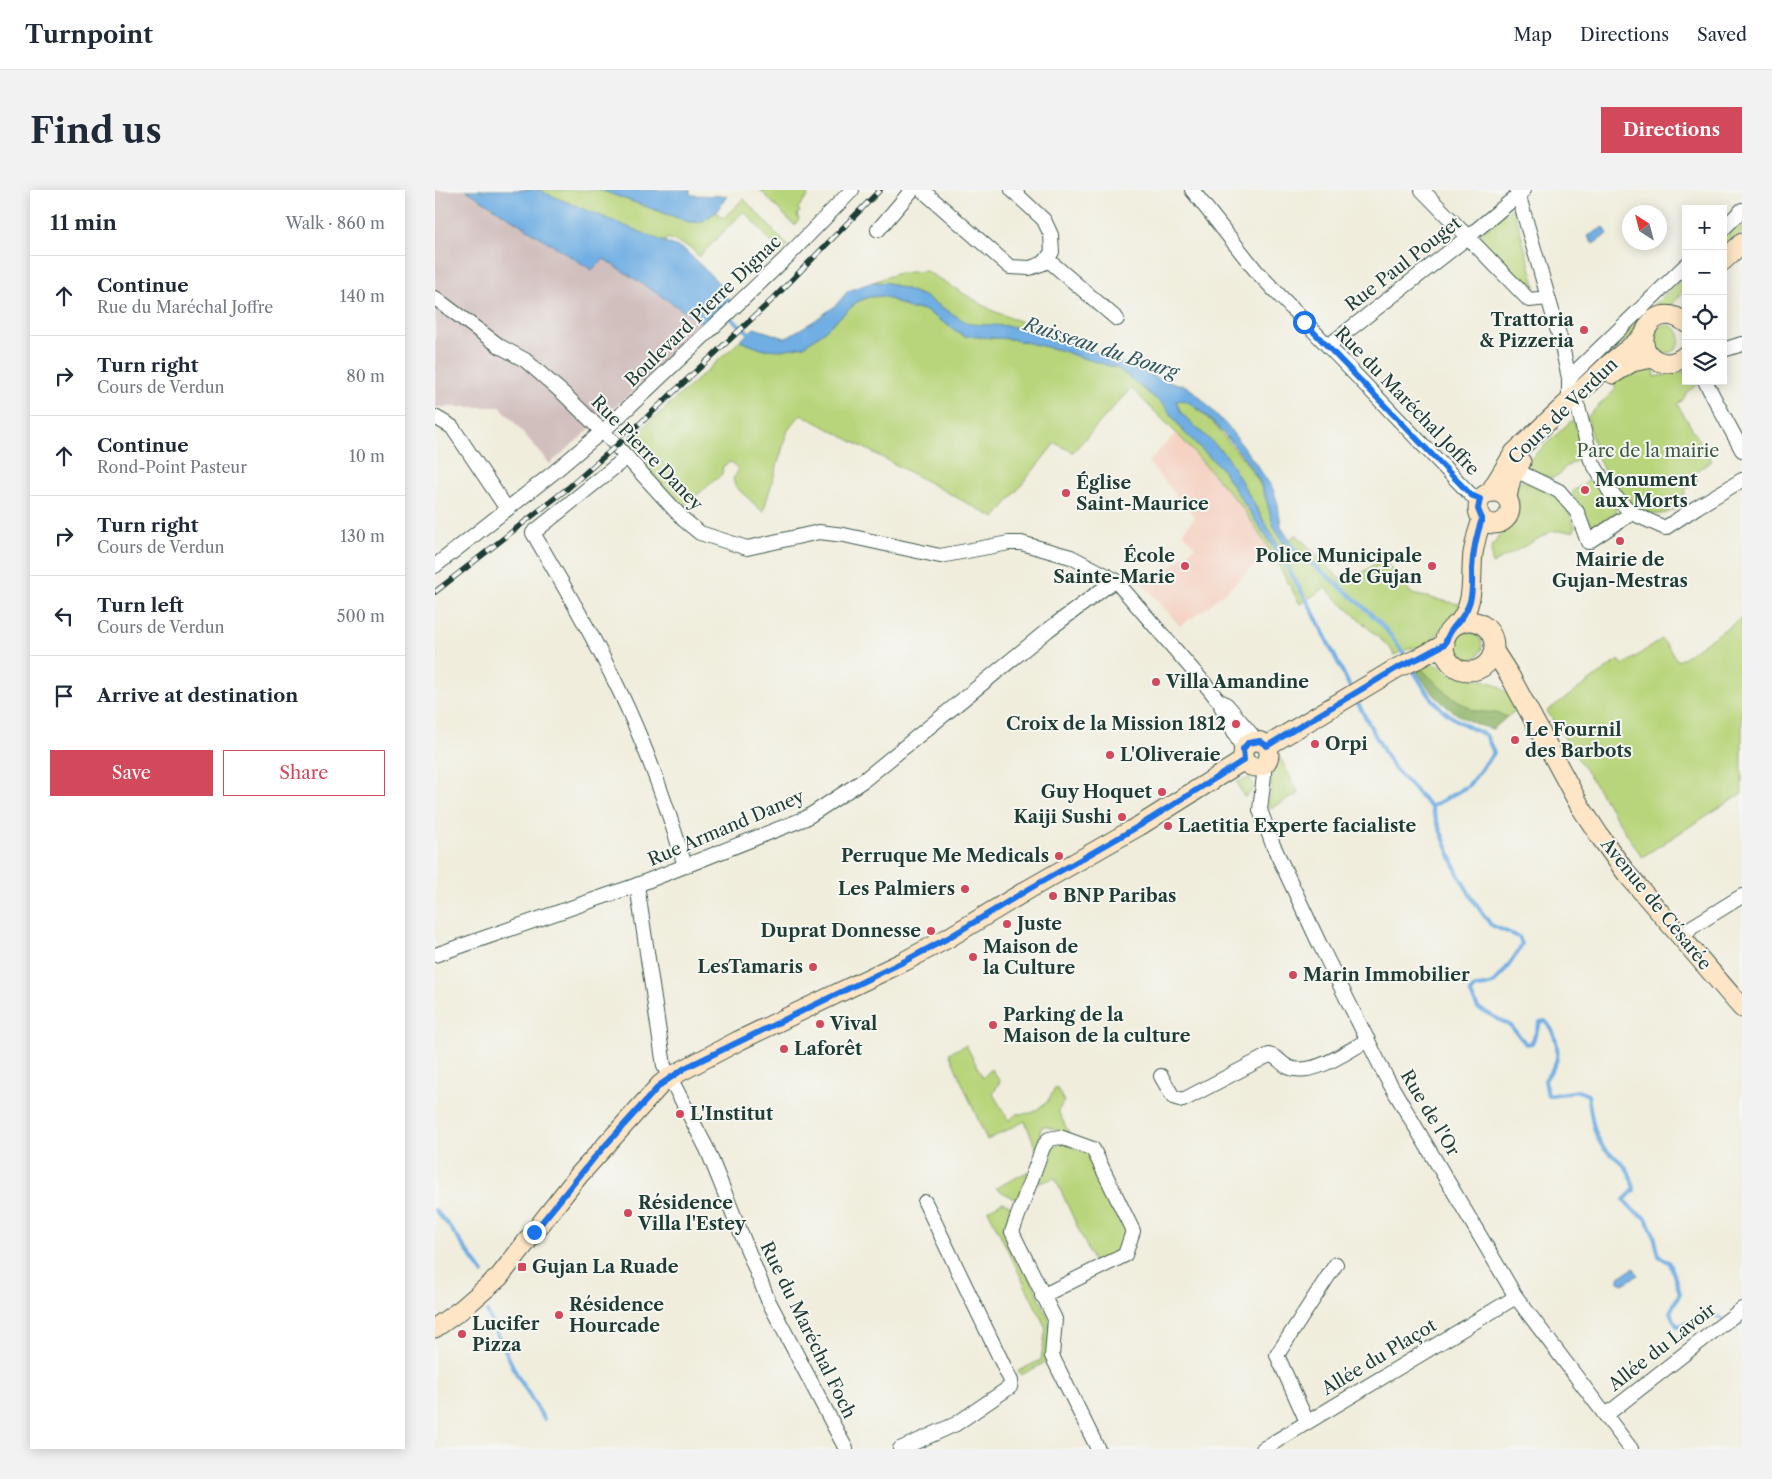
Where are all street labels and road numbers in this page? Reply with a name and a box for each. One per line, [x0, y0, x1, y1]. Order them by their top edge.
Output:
street label: Rue Paul Pouget [1341, 212, 1466, 316]
street label: Boulevard Pierre Dignac [620, 231, 786, 391]
street label: Rue du Maréchal Joffre [1330, 322, 1484, 480]
street label: Cours de Verdun [1504, 353, 1622, 469]
street label: Rue Pierre Daney [586, 391, 708, 516]
street label: Rue Armand Daney [645, 785, 808, 871]
street label: Avenue de Césarée [1595, 833, 1716, 974]
street label: Rue de l'Or [1396, 1066, 1465, 1160]
street label: Rue du Maréchal Foch [756, 1238, 860, 1422]
street label: Allée du Lavoir [1603, 1298, 1720, 1396]
street label: Allée du Plaçot [1317, 1314, 1441, 1400]

